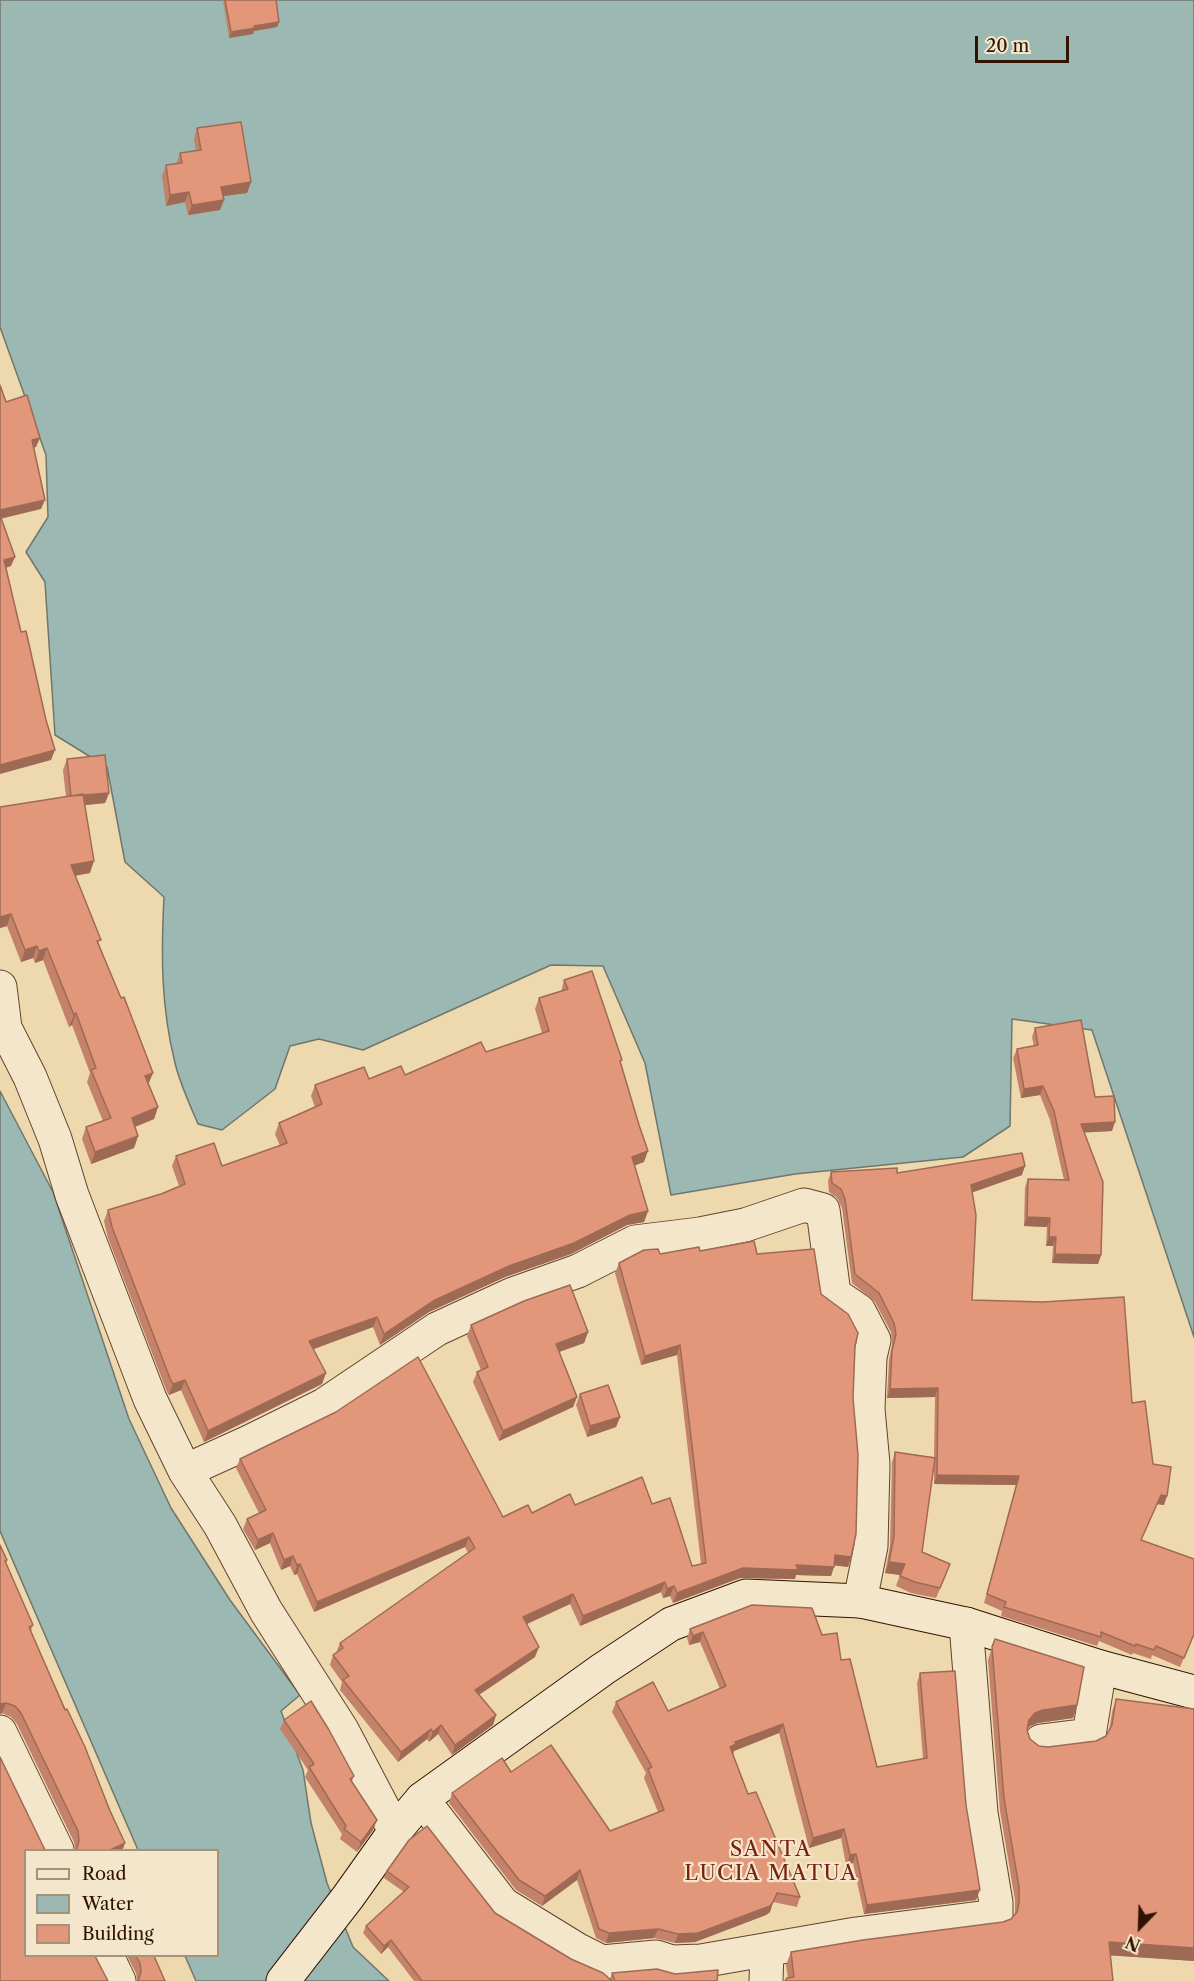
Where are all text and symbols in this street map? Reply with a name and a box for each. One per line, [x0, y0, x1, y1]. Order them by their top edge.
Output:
scale bar [978, 24, 1072, 62]
text: 20 m [986, 35, 1029, 57]
district label: SANTA LUCIA MATUA [684, 1837, 858, 1887]
legend [24, 1849, 219, 1957]
text: Road [82, 1863, 127, 1885]
text: Water [82, 1893, 134, 1915]
north arrow [1110, 1897, 1170, 1957]
text: Building [82, 1923, 154, 1945]
text: N [1123, 1932, 1143, 1955]

